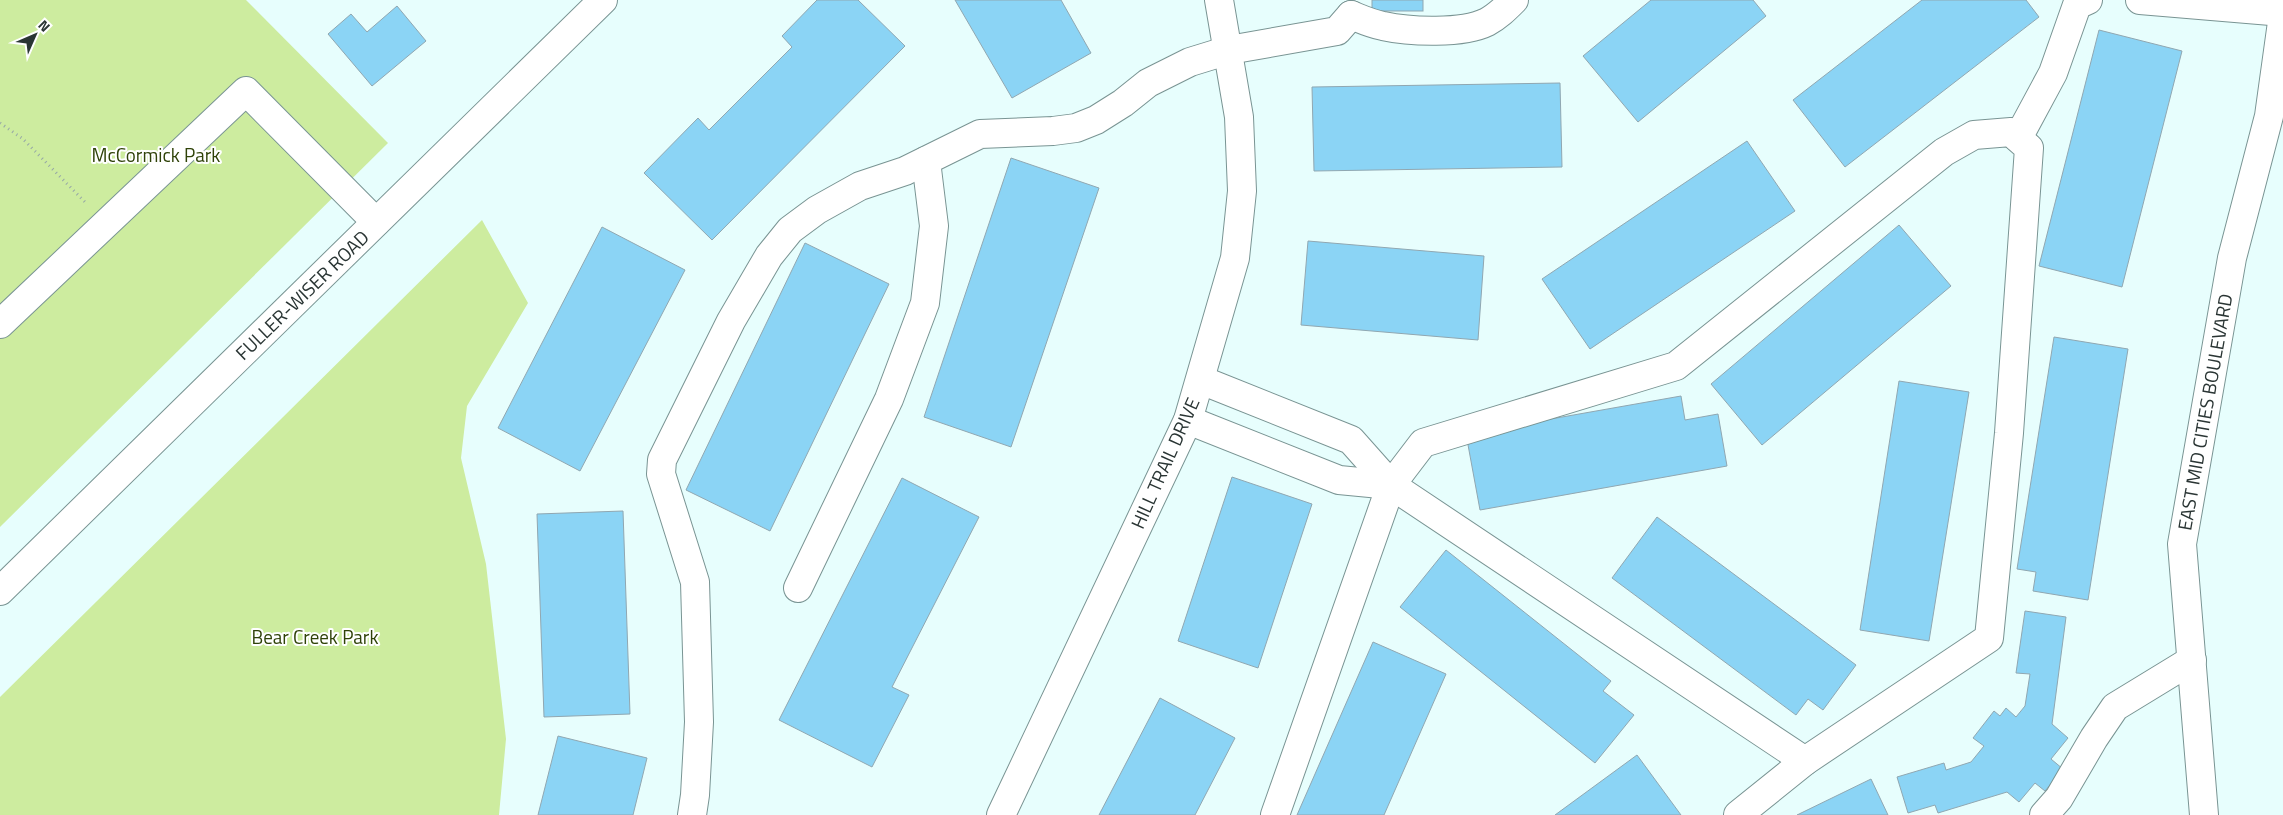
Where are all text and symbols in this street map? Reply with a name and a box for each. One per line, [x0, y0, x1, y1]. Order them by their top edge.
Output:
north arrow [10, 10, 60, 60]
text: N [34, 15, 55, 36]
park label: McCormick Park [92, 140, 220, 169]
street label: FULLER-WISER ROAD [228, 223, 375, 366]
street label: EAST MID CITIES BOULEVARD [2169, 291, 2240, 532]
street label: HILL TRAIL DRIVE [1123, 393, 1206, 533]
park label: Bear Creek Park [251, 622, 379, 651]

